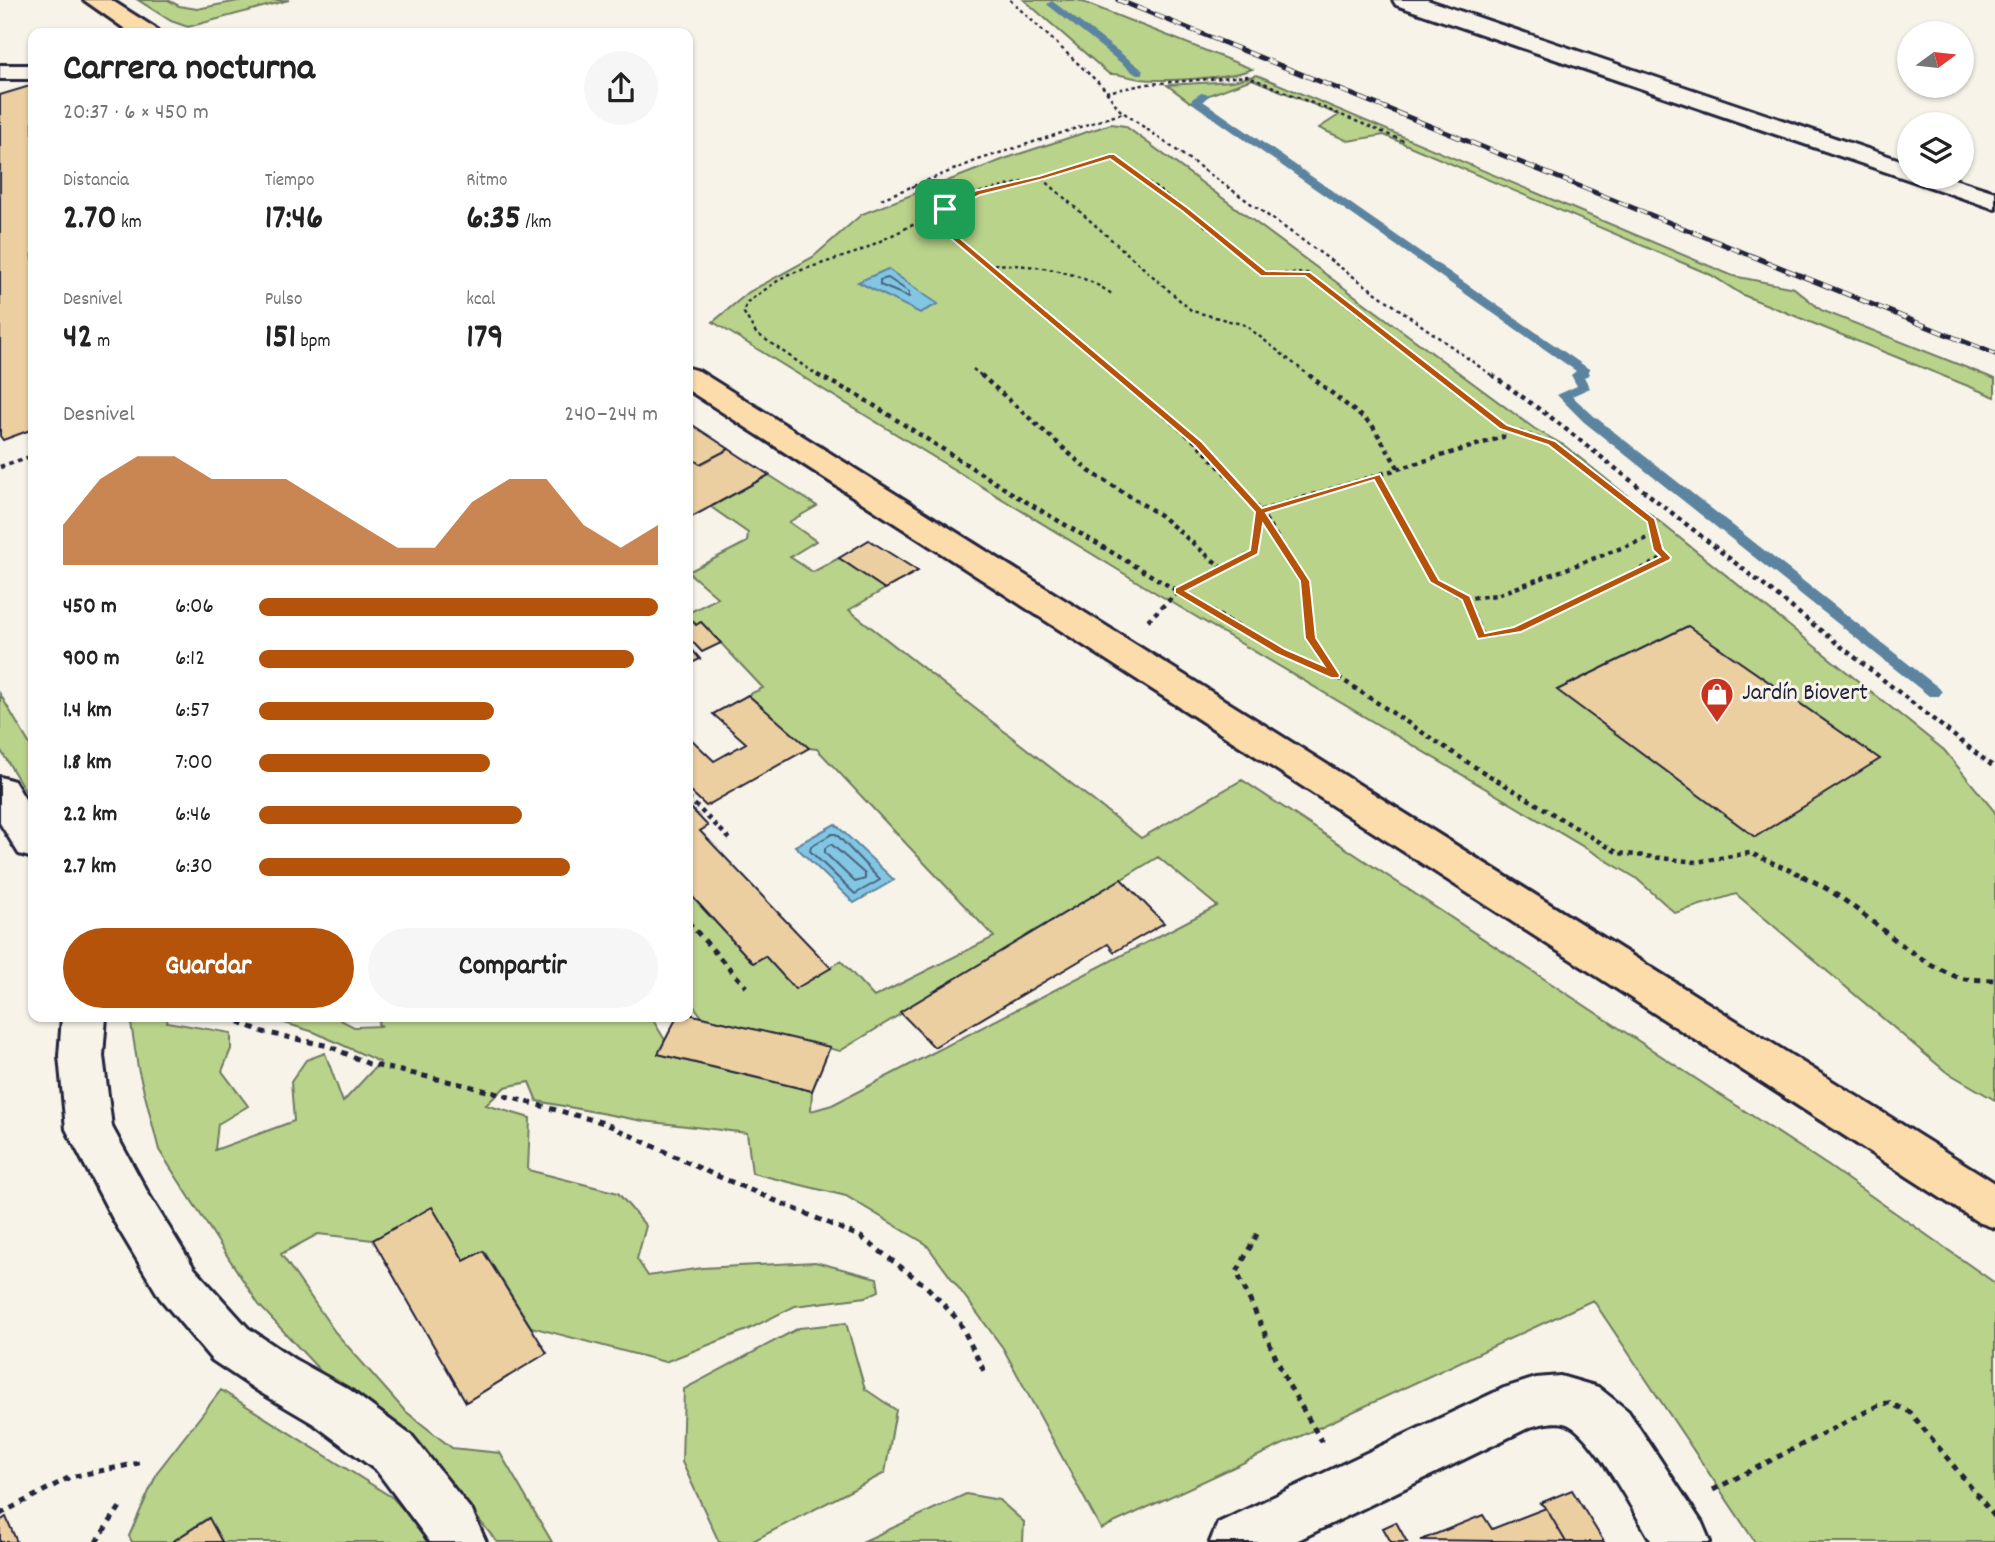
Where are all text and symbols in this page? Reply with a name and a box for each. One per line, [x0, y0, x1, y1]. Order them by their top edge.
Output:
north arrow [1897, 21, 1974, 98]
map controls [1897, 21, 1974, 189]
text: Carrera nocturna [63, 43, 315, 98]
button: share [584, 51, 658, 125]
text: 20:37 · 6 × 450 m [63, 97, 209, 130]
button: layers [1897, 112, 1974, 189]
text: Distancia [63, 168, 129, 195]
text: Tiempo [265, 168, 314, 195]
text: Ritmo [466, 168, 508, 195]
pin [915, 179, 975, 239]
icon: arrive [926, 190, 964, 228]
text: 2.70 [63, 195, 117, 245]
text: 17:46 [265, 195, 323, 245]
text: 6:35 [466, 195, 521, 245]
text: km [117, 210, 142, 237]
text: /km [521, 210, 552, 237]
text: Desnivel [63, 287, 122, 314]
text: Pulso [265, 287, 302, 314]
text: kcal [466, 287, 495, 314]
text: 42 [63, 314, 93, 364]
text: 151 [265, 314, 296, 364]
text: 179 [466, 314, 503, 364]
text: m [93, 329, 110, 356]
text: bpm [296, 329, 331, 356]
text: Desnivel [63, 399, 135, 432]
text: 240–244 m [564, 399, 658, 432]
text: 450 m [63, 591, 117, 624]
text: 6:06 [175, 591, 214, 624]
text: 900 m [63, 643, 120, 676]
text: 6:12 [175, 643, 205, 676]
shop icon: Jardín Biovert [1698, 675, 1736, 724]
place label: Jardín Biovert [1742, 677, 1868, 711]
text: 1.4 km [63, 695, 112, 728]
text: 6:57 [175, 695, 210, 728]
text: 1.8 km [63, 747, 112, 780]
text: 7:00 [175, 747, 213, 780]
text: 2.2 km [63, 799, 117, 832]
text: 6:46 [175, 799, 211, 832]
text: 2.7 km [63, 851, 116, 884]
text: 6:30 [175, 851, 213, 884]
button: Guardar [63, 928, 354, 1008]
button: Compartir [368, 928, 658, 1008]

